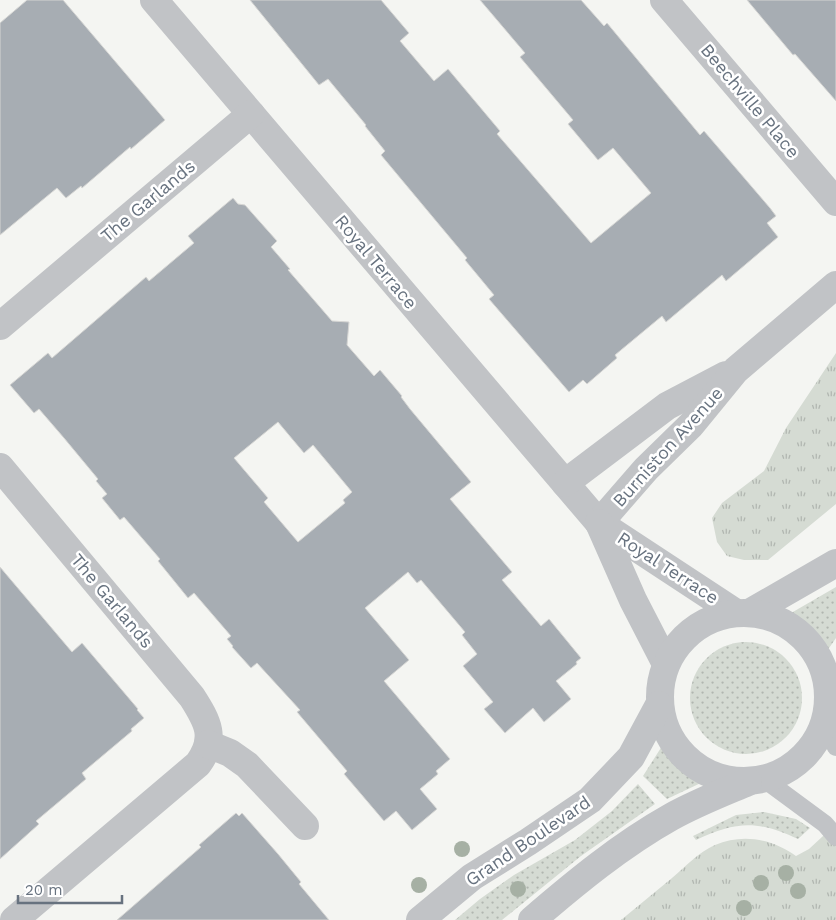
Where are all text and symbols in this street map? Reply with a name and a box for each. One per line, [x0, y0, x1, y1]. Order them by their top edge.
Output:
street label: Beechville Place [697, 39, 804, 162]
street label: The Garlands [96, 155, 199, 246]
street label: Royal Terrace [331, 210, 422, 313]
street label: Burniston Avenue [608, 382, 727, 511]
street label: Royal Terrace [614, 527, 723, 608]
street label: The Garlands [67, 549, 158, 652]
street label: Grand Boulevard [461, 791, 594, 890]
scale bar [18, 872, 121, 904]
text: 20 m [25, 881, 63, 899]

